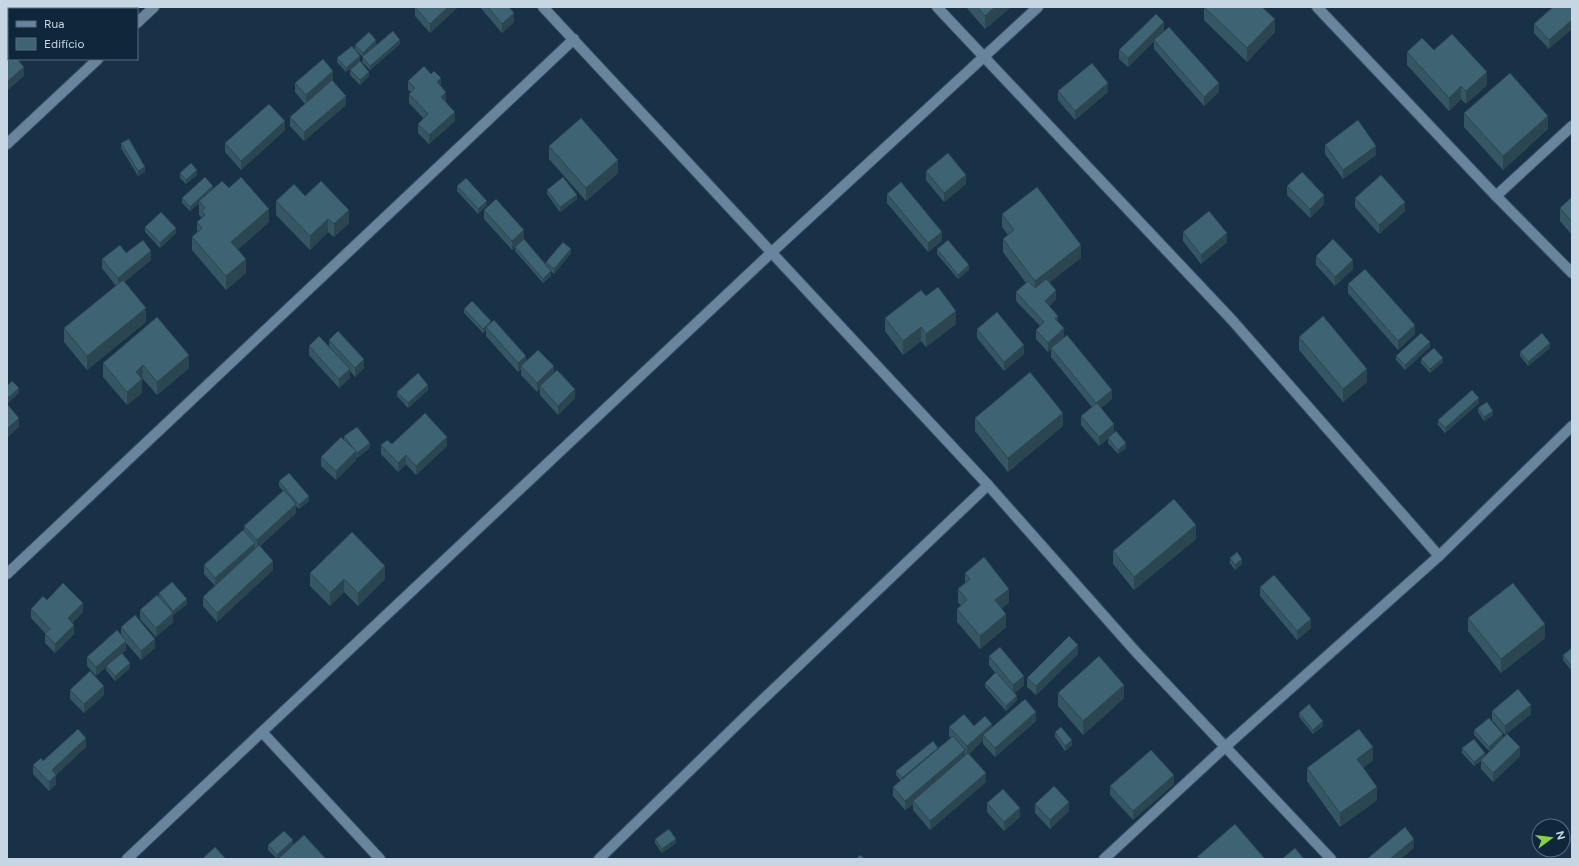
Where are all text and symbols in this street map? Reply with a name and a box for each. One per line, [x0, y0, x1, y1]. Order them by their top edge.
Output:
legend [8, 8, 138, 60]
text: Rua [44, 17, 64, 31]
text: Edifício [44, 37, 84, 51]
north arrow [1531, 818, 1571, 858]
text: N [1553, 830, 1568, 841]

